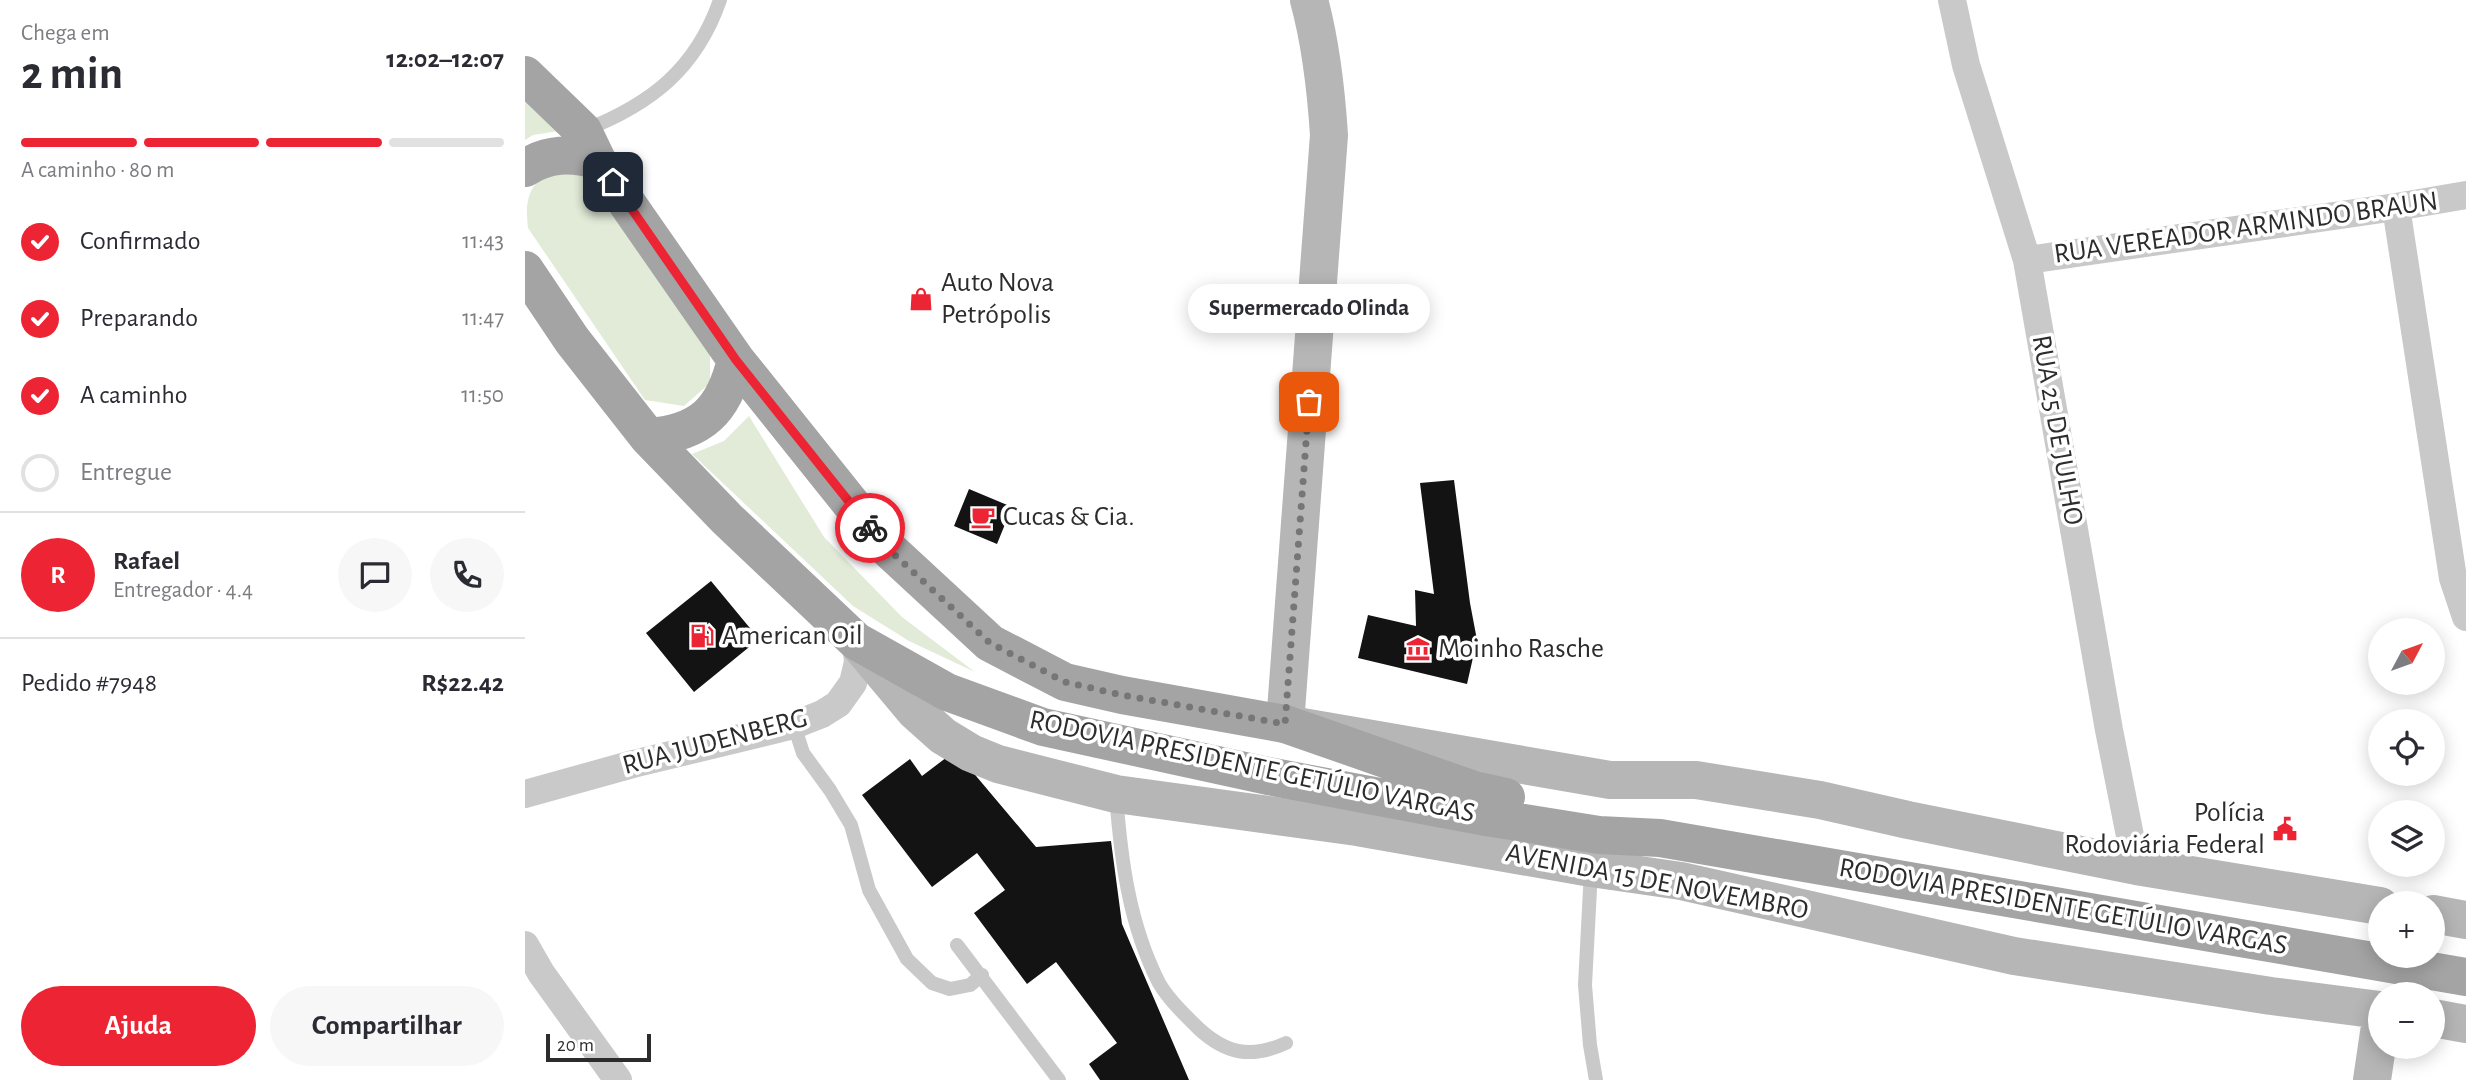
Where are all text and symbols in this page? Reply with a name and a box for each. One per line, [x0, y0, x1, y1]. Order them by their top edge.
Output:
text: Chega em [21, 22, 110, 45]
text: 12:02–12:07 [386, 46, 504, 72]
text: 2 min [21, 51, 123, 97]
pin [583, 152, 643, 212]
text: A caminho · 80 m [21, 159, 174, 182]
icon: home [594, 163, 632, 201]
street label: RUA VEREADOR ARMINDO BRAUN [2052, 187, 2440, 269]
icon: check [21, 223, 59, 261]
text: Confirmado [80, 228, 201, 254]
text: 11:43 [462, 230, 504, 253]
place label: Auto Nova Petrópolis [941, 269, 1054, 329]
callout: Supermercado Olinda [1188, 283, 1430, 332]
shop icon: Auto Nova Petrópolis [907, 285, 935, 313]
text: Supermercado Olinda [1209, 297, 1409, 320]
icon: check [21, 300, 59, 338]
text: Preparando [80, 305, 198, 331]
text: 11:47 [462, 307, 504, 330]
street label: RUA 25 DE JULHO [2027, 333, 2087, 527]
pin [1279, 372, 1339, 432]
icon: check [21, 377, 59, 415]
text: A caminho [80, 382, 188, 408]
icon: bag [1290, 383, 1328, 421]
text: 11:50 [461, 384, 504, 407]
text: Entregue [80, 459, 172, 485]
courier [835, 493, 905, 563]
cafe icon: Cucas & Cia. [969, 503, 997, 531]
place label: Cucas & Cia. [1003, 503, 1135, 531]
icon: bike [851, 509, 889, 547]
button: chat [338, 538, 412, 612]
button: phone [430, 538, 504, 612]
text: Rafael [113, 548, 180, 574]
text: R [50, 562, 66, 588]
text: Entregador · 4.4 [113, 579, 253, 602]
north arrow [2368, 618, 2445, 695]
map controls [2368, 618, 2445, 1059]
fuel station icon: American Oil [688, 622, 716, 650]
place label: American Oil [722, 622, 863, 650]
museum icon: Moinho Rasche [1404, 635, 1432, 663]
place label: Moinho Rasche [1438, 635, 1604, 663]
text: Pedido #7948 [21, 670, 157, 696]
text: R$22.42 [421, 670, 504, 696]
street label: RODOVIA PRESIDENTE GETÚLIO VARGAS [1027, 703, 1478, 828]
street label: RUA JUDENBERG [619, 704, 811, 780]
button: locate [2368, 709, 2445, 786]
place label: Polícia Rodoviária Federal [2064, 799, 2265, 859]
button: layers [2368, 800, 2445, 877]
public building icon: Polícia Rodoviária Federal [2271, 815, 2299, 843]
street label: AVENIDA 15 DE NOVEMBRO [1503, 839, 1811, 925]
street label: RODOVIA PRESIDENTE GETÚLIO VARGAS [1837, 851, 2290, 960]
button: + [2368, 891, 2445, 968]
button: − [2368, 982, 2445, 1059]
button: Ajuda [21, 986, 256, 1066]
button: Compartilhar [270, 986, 504, 1066]
scale bar [546, 1031, 651, 1063]
text: 20 m [557, 1036, 594, 1055]

